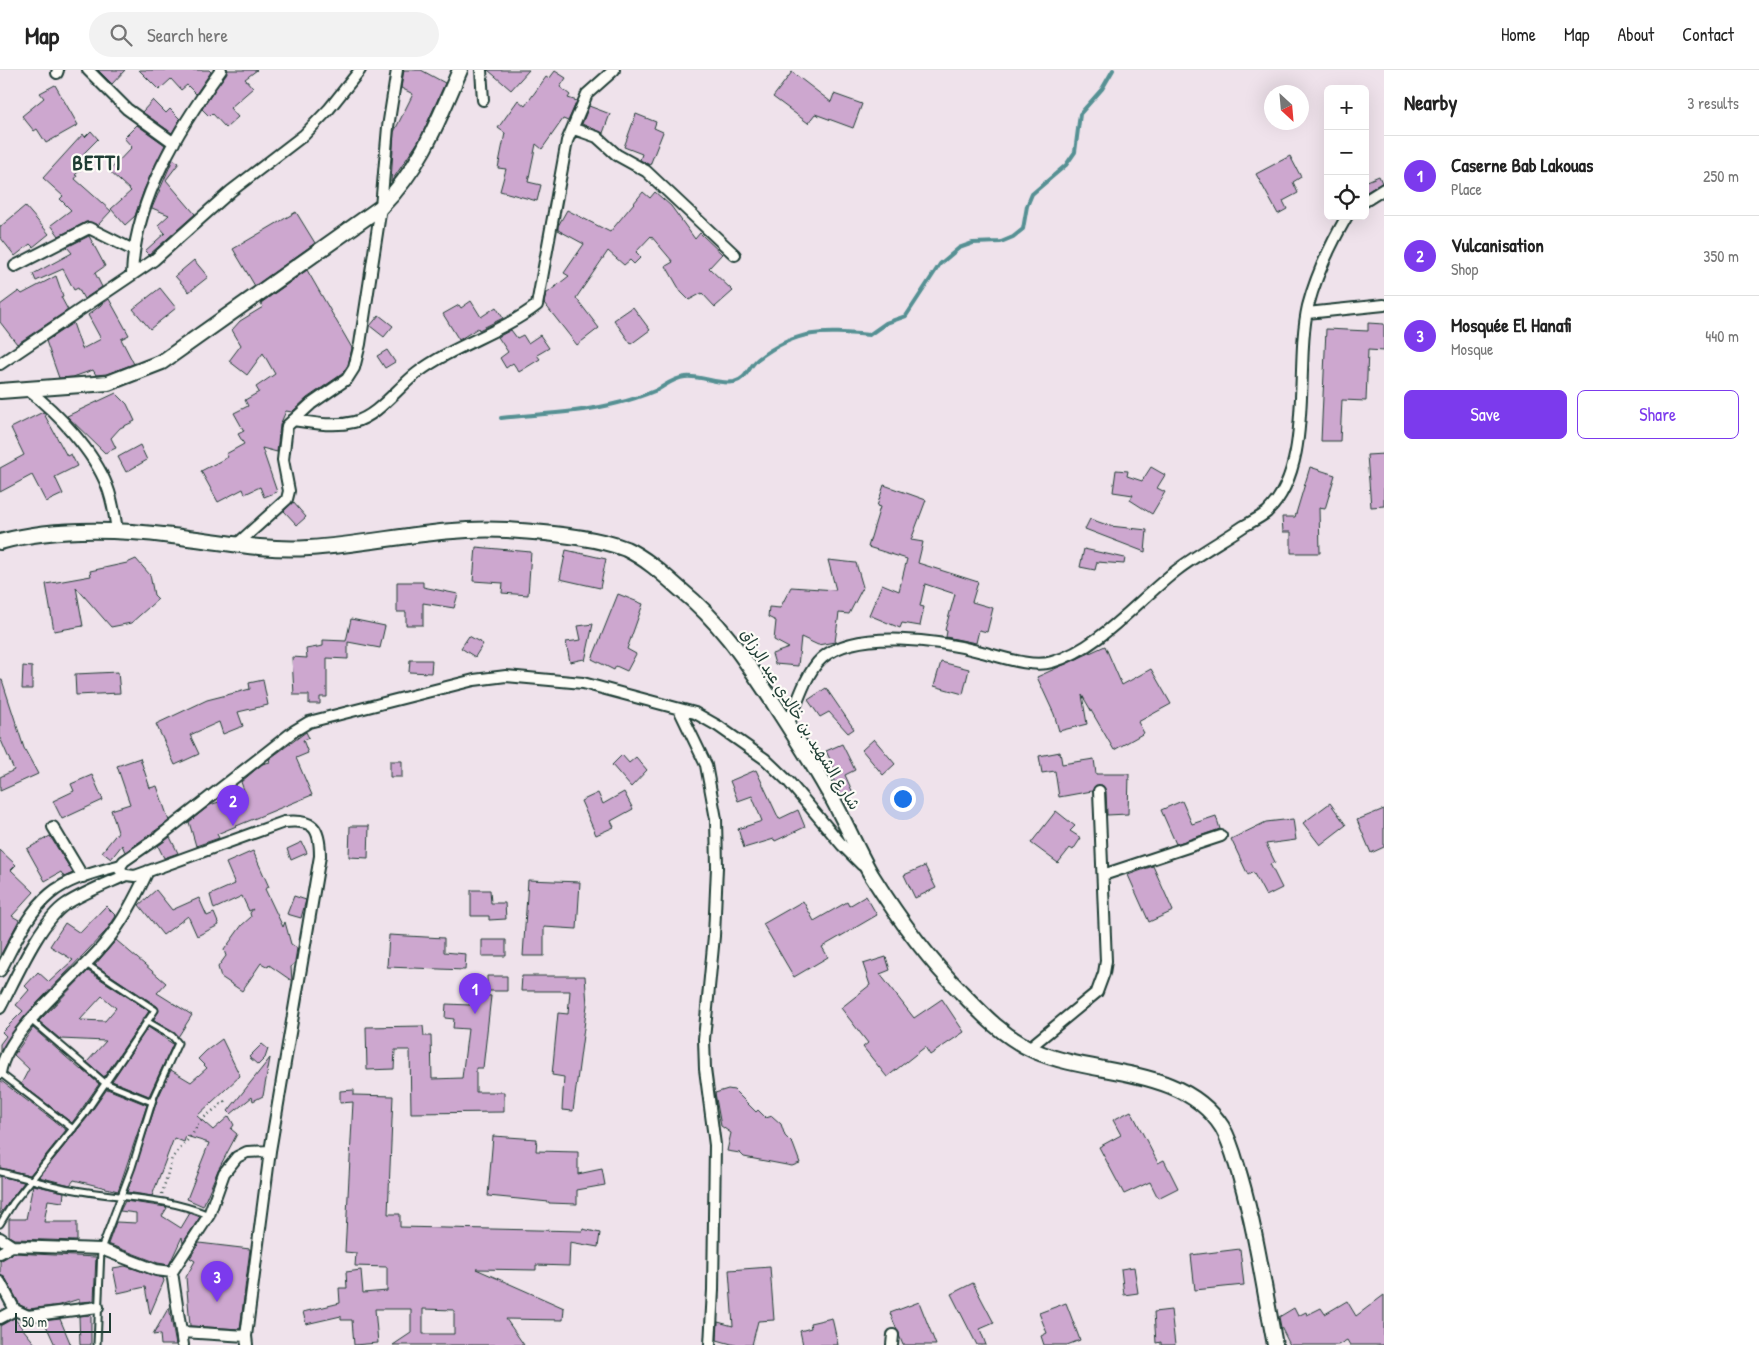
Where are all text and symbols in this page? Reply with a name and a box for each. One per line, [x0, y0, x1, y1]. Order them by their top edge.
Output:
search box [89, 12, 439, 57]
text: Map [25, 19, 59, 51]
icon: search [107, 21, 135, 49]
text: Search here [147, 22, 228, 48]
text: Home [1501, 22, 1536, 47]
text: Map [1564, 22, 1589, 47]
text: About [1617, 22, 1654, 47]
text: Contact [1682, 22, 1734, 47]
north arrow [1264, 85, 1309, 130]
map controls [1324, 85, 1369, 220]
button: + [1324, 85, 1369, 130]
text: Nearby [1404, 88, 1457, 117]
text: 3 results [1687, 92, 1739, 114]
button: − [1324, 130, 1369, 175]
district label: BETTI [72, 148, 122, 177]
text: Caserne Bab Lakouas [1451, 152, 1593, 178]
text: 1 [1417, 165, 1423, 187]
text: 250 m [1703, 165, 1739, 187]
button: locate [1324, 175, 1369, 220]
text: Place [1451, 178, 1482, 200]
text: Vulcanisation [1451, 232, 1544, 258]
text: 2 [1416, 245, 1424, 267]
text: 350 m [1703, 245, 1739, 267]
text: Shop [1451, 258, 1478, 280]
text: Mosquée El Hanafi [1451, 312, 1571, 338]
text: 3 [1416, 325, 1424, 347]
text: 440 m [1705, 325, 1739, 347]
text: Mosque [1451, 338, 1493, 360]
button: Save [1404, 390, 1567, 439]
button: Share [1577, 390, 1739, 439]
street label: شارع الشهيد بن خالدي عبد الرزاق [735, 624, 866, 814]
pin: 2 [217, 785, 249, 826]
your location [890, 786, 916, 812]
pin: 1 [459, 973, 491, 1014]
pin: 3 [201, 1261, 233, 1302]
scale bar [15, 1310, 111, 1333]
text: 50 m [22, 1312, 47, 1331]

